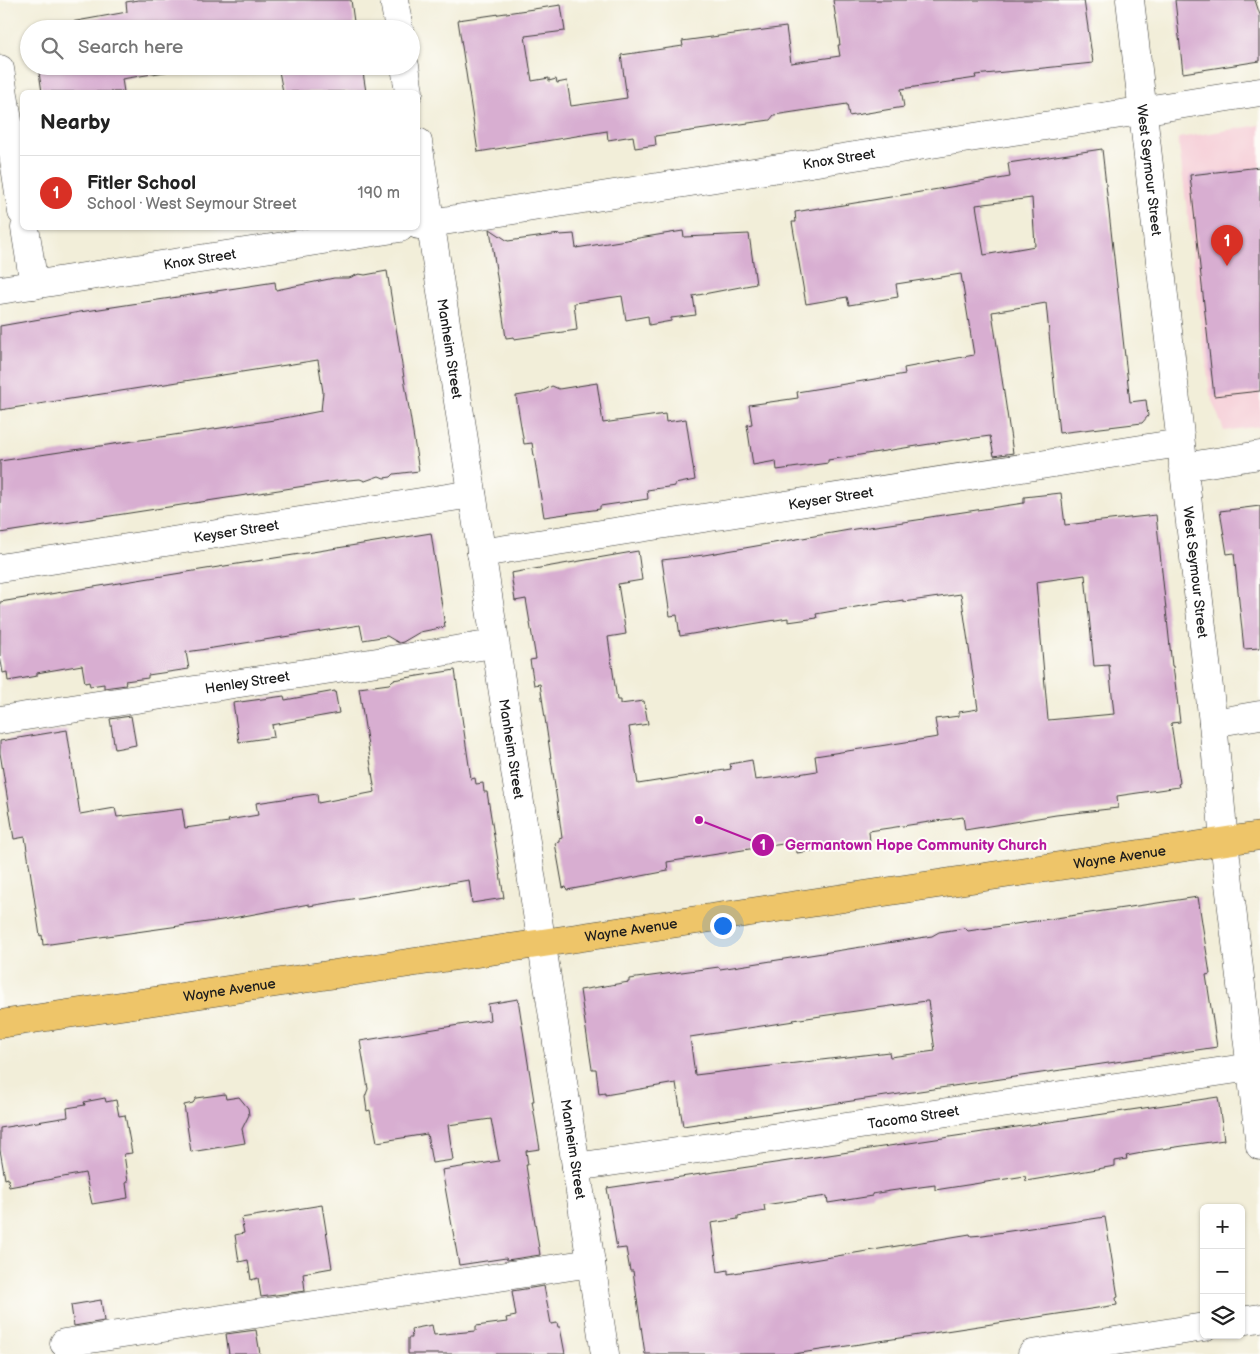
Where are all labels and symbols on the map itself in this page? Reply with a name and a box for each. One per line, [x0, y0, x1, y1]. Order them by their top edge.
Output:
street label: West Seymour Street [1133, 103, 1165, 237]
street label: Knox Street [801, 145, 877, 173]
pin: 1 [1211, 225, 1243, 266]
street label: Knox Street [162, 245, 238, 274]
street label: Manheim Street [433, 297, 466, 400]
street label: Keyser Street [787, 483, 875, 514]
street label: West Seymour Street [1179, 506, 1211, 640]
street label: Keyser Street [193, 516, 280, 547]
street label: Henley Street [204, 668, 291, 697]
street label: Manheim Street [495, 698, 527, 801]
callout: Germantown Hope Community Church [750, 830, 1058, 860]
text: 1 [760, 836, 766, 855]
text: Germantown Hope Community Church [785, 836, 1047, 855]
street label: Wayne Avenue [1072, 842, 1167, 873]
your location [710, 913, 736, 939]
street label: Wayne Avenue [584, 915, 678, 946]
street label: Wayne Avenue [182, 975, 277, 1006]
street label: Manheim Street [557, 1098, 589, 1201]
street label: Tacoma Street [867, 1102, 961, 1133]

